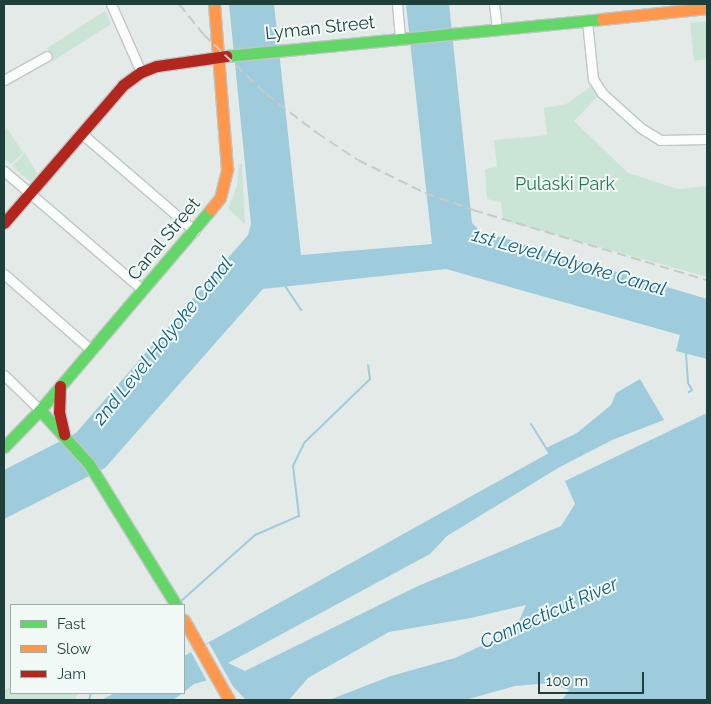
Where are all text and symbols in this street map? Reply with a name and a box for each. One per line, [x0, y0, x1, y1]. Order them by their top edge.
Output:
street label: Lyman Street [264, 12, 376, 44]
park label: Pulaski Park [515, 173, 615, 195]
street label: Canal Street [123, 193, 205, 285]
water label: 1st Level Holyoke Canal [469, 223, 669, 301]
water label: 2nd Level Holyoke Canal [88, 252, 238, 430]
water label: Connecticut River [477, 572, 621, 654]
legend [10, 604, 185, 694]
text: Fast [57, 615, 85, 633]
text: Slow [57, 640, 91, 658]
scale bar [541, 662, 647, 694]
text: Jam [57, 665, 86, 683]
text: 100 m [546, 672, 588, 690]

